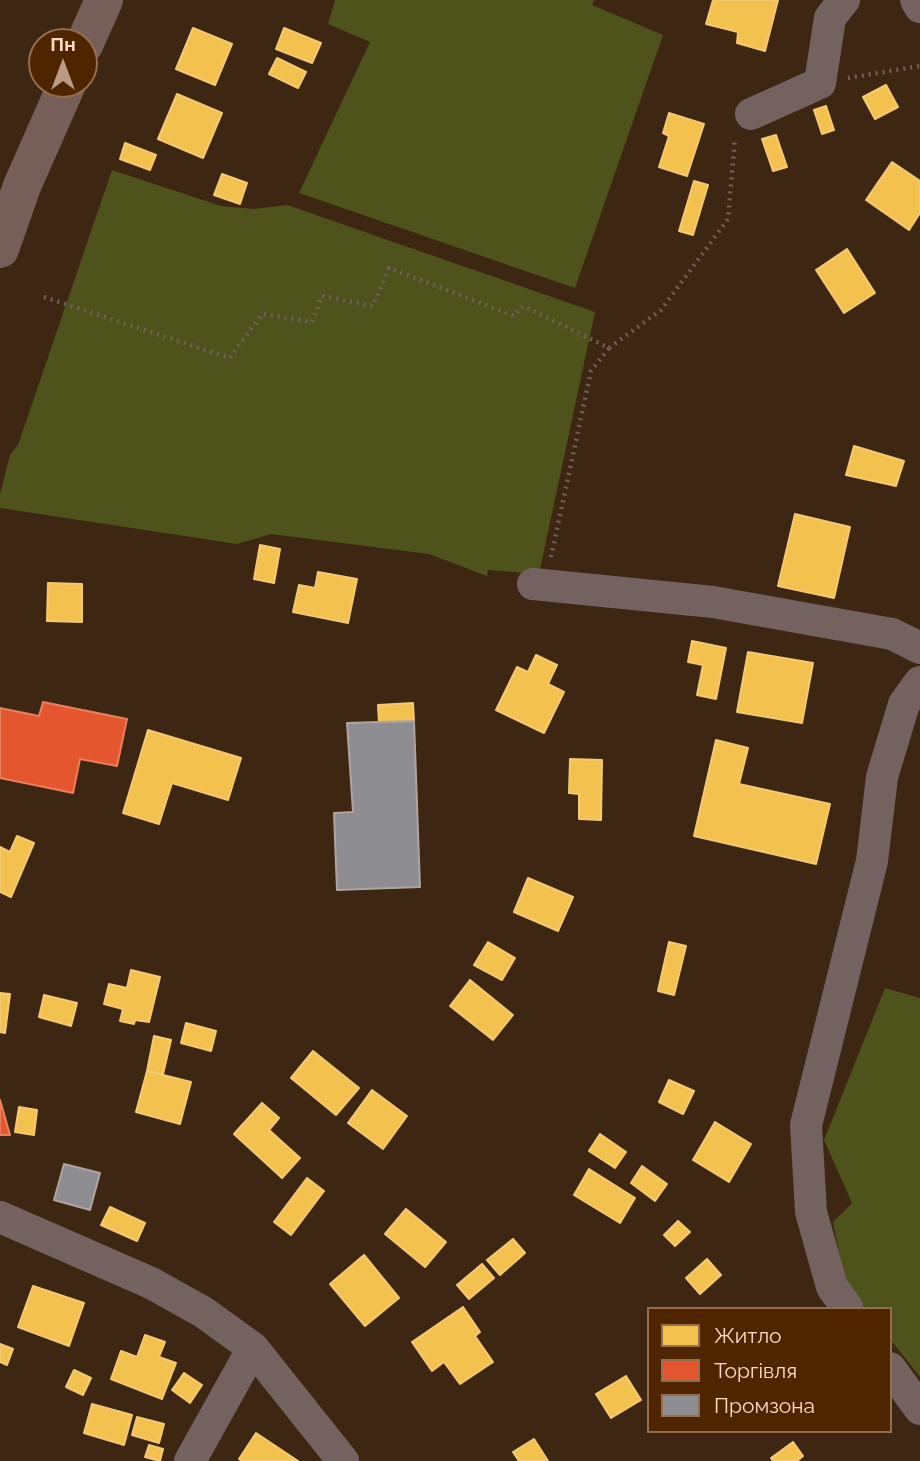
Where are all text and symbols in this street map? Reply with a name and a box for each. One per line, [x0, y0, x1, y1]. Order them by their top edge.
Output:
north arrow [28, 28, 98, 98]
text: Пн [50, 33, 76, 55]
legend [647, 1307, 892, 1433]
text: Житло [714, 1323, 782, 1348]
text: Торгівля [714, 1358, 797, 1383]
text: Промзона [714, 1393, 815, 1418]

